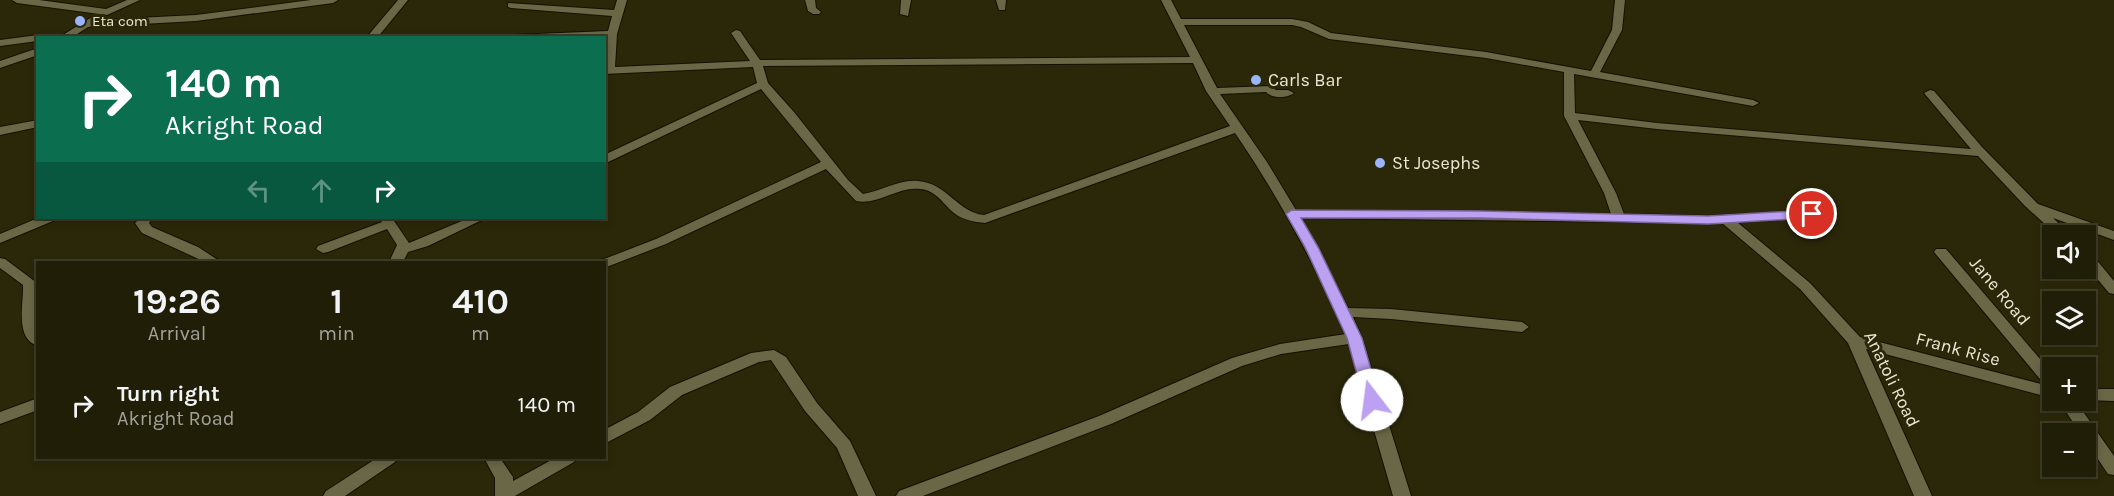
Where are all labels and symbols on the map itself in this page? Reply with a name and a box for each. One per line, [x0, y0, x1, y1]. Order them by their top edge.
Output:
place label: Eta com [92, 12, 148, 30]
marker: Eta com [73, 14, 87, 28]
place label: Carls Bar [1268, 69, 1342, 91]
marker: Carls Bar [1249, 73, 1263, 87]
place label: St Josephs [1392, 152, 1481, 174]
marker: St Josephs [1373, 156, 1387, 170]
pin [1786, 188, 1837, 239]
street label: Jane Road [1965, 252, 2035, 330]
street label: Frank Rise [1914, 327, 2002, 371]
street label: Anatoli Road [1859, 328, 1925, 430]
position arrow [1340, 368, 1404, 432]

